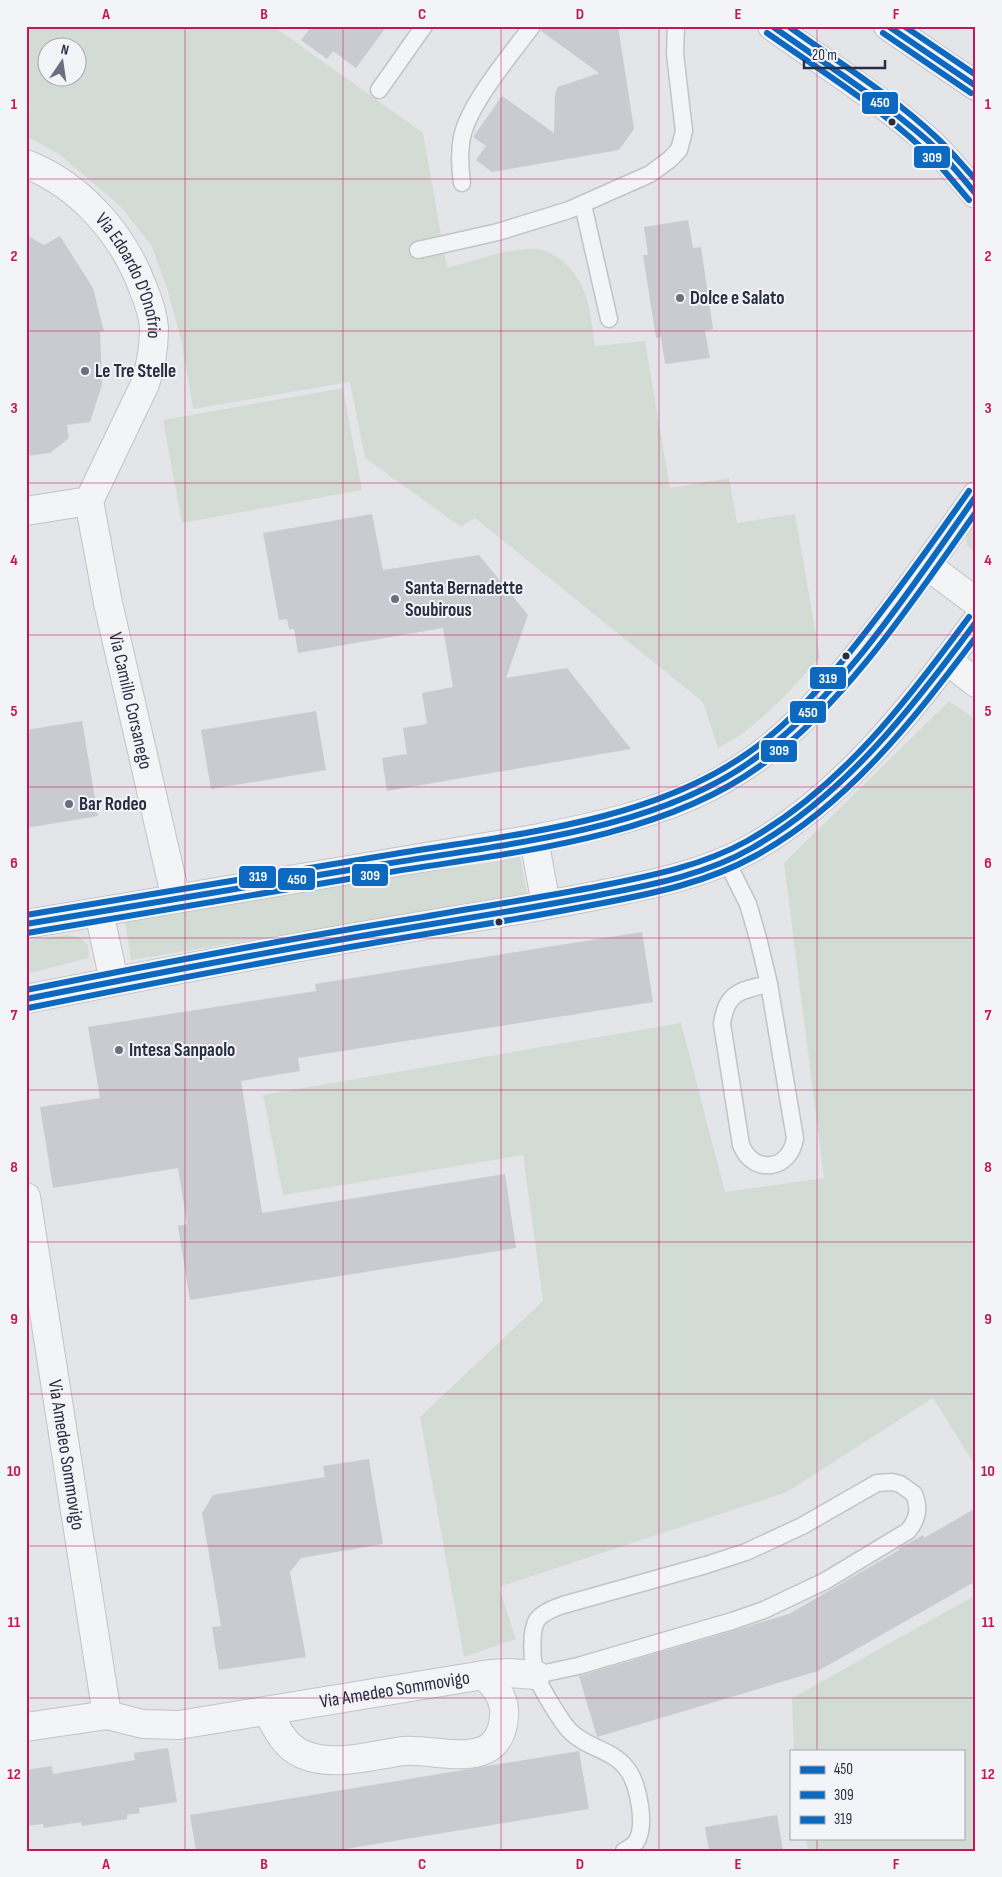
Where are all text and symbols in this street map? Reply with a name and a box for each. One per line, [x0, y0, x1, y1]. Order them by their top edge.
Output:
text: A [101, 5, 110, 24]
text: B [260, 5, 268, 24]
text: C [418, 5, 426, 24]
text: D [576, 5, 584, 24]
text: E [735, 5, 742, 24]
text: F [893, 5, 900, 24]
north arrow [38, 38, 88, 88]
scale bar [804, 38, 886, 70]
text: N [59, 41, 70, 59]
text: 20 m [812, 46, 837, 65]
line badge: 450 [861, 91, 899, 115]
text: 450 [870, 94, 890, 111]
text: 1 [11, 95, 18, 114]
text: 1 [985, 95, 992, 114]
unlabelled marker [887, 117, 897, 127]
line badge: 309 [913, 145, 951, 169]
text: 309 [922, 149, 942, 166]
street label: Via Edoardo D'Onofrio [90, 208, 166, 339]
text: 2 [10, 247, 18, 266]
text: 2 [984, 247, 992, 266]
place label: Dolce e Salato [690, 287, 785, 310]
marker: Dolce e Salato [674, 292, 686, 304]
place label: Le Tre Stelle [95, 360, 176, 383]
marker: Le Tre Stelle [79, 365, 91, 377]
text: 3 [10, 399, 18, 418]
text: 3 [984, 399, 992, 418]
text: 4 [10, 551, 18, 570]
text: 4 [984, 551, 992, 570]
place label: Santa Bernadette Soubirous [405, 577, 523, 622]
marker: Santa Bernadette Soubirous [389, 593, 401, 605]
street label: Via Camillo Corsanego [104, 630, 157, 771]
unlabelled marker [841, 651, 851, 661]
line badge: 319 [809, 666, 847, 690]
text: 319 [819, 670, 838, 687]
line badge: 450 [789, 700, 827, 724]
text: 5 [10, 702, 18, 721]
text: 5 [984, 702, 992, 721]
text: 450 [798, 704, 818, 721]
line badge: 309 [760, 739, 798, 763]
text: 309 [769, 742, 789, 759]
place label: Bar Rodeo [79, 793, 147, 816]
marker: Bar Rodeo [63, 798, 75, 810]
text: 6 [10, 854, 18, 873]
text: 6 [984, 854, 992, 873]
line badge: 309 [351, 863, 389, 887]
line badge: 319 [238, 865, 277, 889]
line badge: 450 [277, 867, 316, 891]
text: 309 [360, 867, 380, 884]
text: 319 [249, 868, 268, 885]
text: 450 [287, 871, 307, 888]
unlabelled marker [494, 917, 504, 927]
text: 7 [11, 1006, 18, 1025]
text: 7 [985, 1006, 992, 1025]
place label: Intesa Sanpaolo [129, 1039, 235, 1062]
marker: Intesa Sanpaolo [113, 1044, 125, 1056]
text: 8 [10, 1158, 18, 1177]
text: 8 [984, 1158, 992, 1177]
text: 9 [10, 1310, 18, 1329]
text: 9 [984, 1310, 992, 1329]
street label: Via Amedeo Sommovigo [43, 1378, 89, 1532]
text: 10 [7, 1462, 21, 1481]
text: 10 [981, 1462, 995, 1481]
text: 11 [8, 1613, 21, 1632]
text: 11 [982, 1613, 995, 1632]
street label: Via Amedeo Sommovigo [318, 1666, 471, 1713]
legend [790, 1750, 964, 1840]
text: 450 [834, 1760, 853, 1779]
text: 12 [7, 1765, 21, 1784]
text: 12 [981, 1765, 995, 1784]
text: 309 [834, 1786, 854, 1805]
text: 319 [834, 1810, 852, 1829]
text: A [101, 1855, 110, 1874]
text: B [260, 1855, 268, 1874]
text: C [418, 1855, 426, 1874]
text: D [576, 1855, 584, 1874]
text: E [735, 1855, 742, 1874]
text: F [893, 1855, 900, 1874]

